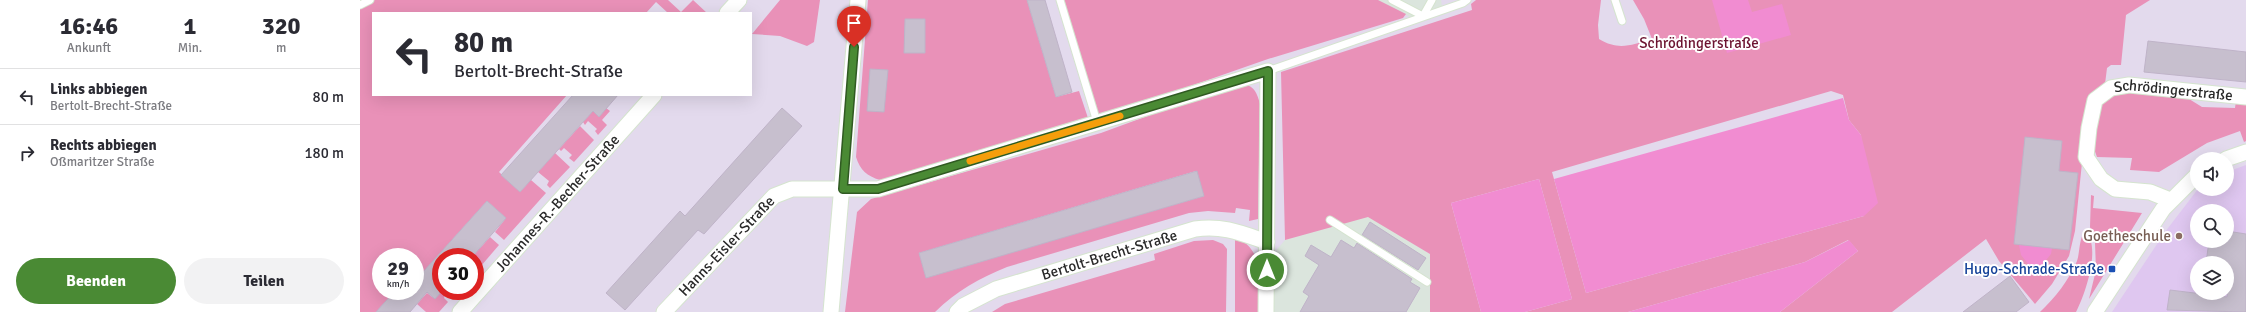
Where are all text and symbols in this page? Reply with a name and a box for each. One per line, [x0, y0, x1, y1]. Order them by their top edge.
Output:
pin [837, 6, 871, 47]
text: 16:46 [59, 11, 118, 41]
text: 1 [184, 11, 196, 41]
text: 320 [262, 11, 301, 41]
icon: arrive [843, 12, 865, 34]
text: 80 m [454, 26, 513, 60]
icon: left [388, 28, 440, 80]
park label: Schrödingerstraße [1639, 34, 1759, 52]
text: Ankunft [67, 40, 111, 56]
text: Min. [178, 40, 202, 56]
text: m [276, 40, 286, 56]
text: Bertolt-Brecht-Straße [454, 60, 623, 82]
street label: Schrödingerstraße [2112, 76, 2234, 105]
text: Links abbiegen [50, 80, 147, 98]
icon: left [16, 86, 38, 108]
text: 80 m [313, 88, 344, 106]
text: Bertolt-Brecht-Straße [50, 98, 172, 114]
street label: Johannes-R.-Becher-Straße [491, 131, 623, 275]
text: Rechts abbiegen [50, 136, 157, 154]
icon: right [16, 142, 38, 164]
text: 180 m [304, 144, 344, 162]
map controls [2190, 152, 2234, 300]
button: sound [2190, 152, 2234, 196]
text: Oßmaritzer Straße [50, 154, 154, 170]
street label: Hanns-Eisler-Straße [675, 192, 778, 300]
button: search [2190, 204, 2234, 248]
street label: Bertolt-Brecht-Straße [1039, 226, 1179, 284]
place label: Goetheschule [2083, 227, 2171, 245]
marker: Goetheschule [2174, 231, 2184, 241]
speed limit sign: 30 [432, 248, 484, 300]
position arrow [1246, 249, 1288, 291]
text: 29 [387, 256, 409, 281]
button: layers [2190, 256, 2234, 300]
button: Beenden [16, 258, 176, 304]
button: Teilen [184, 258, 344, 304]
place label: Hugo-Schrade-Straße [1964, 260, 2104, 278]
marker: Hugo-Schrade-Straße [2107, 264, 2117, 274]
text: km/h [387, 278, 409, 290]

